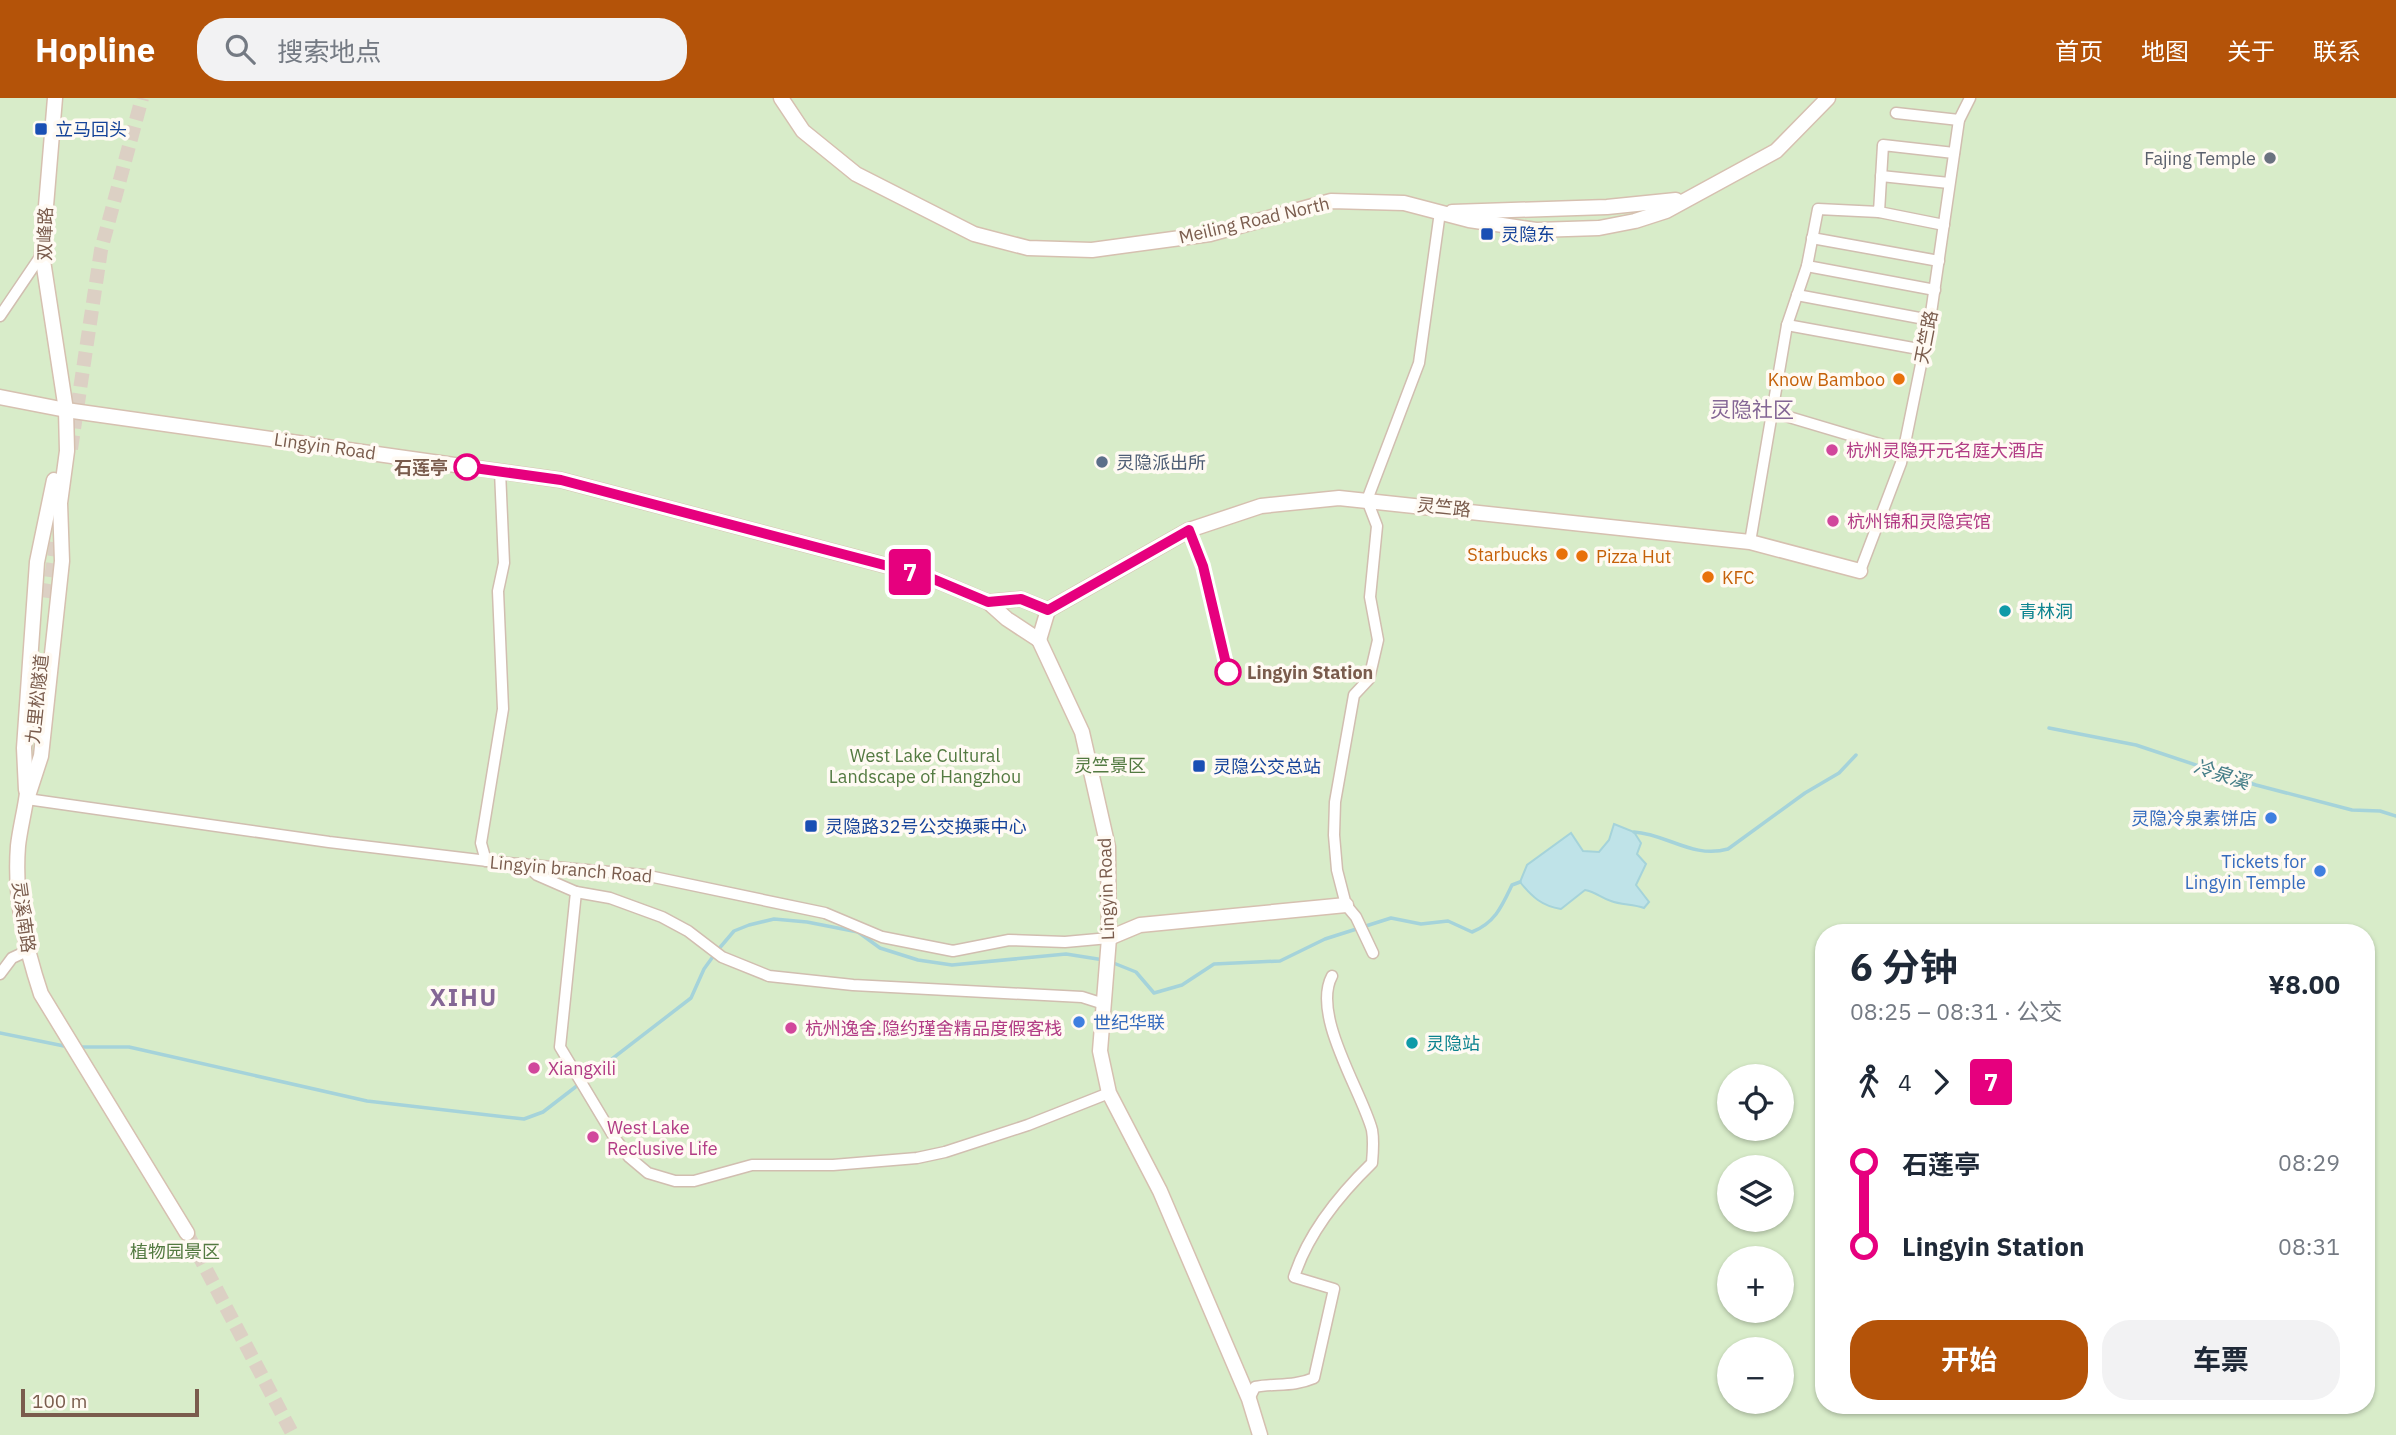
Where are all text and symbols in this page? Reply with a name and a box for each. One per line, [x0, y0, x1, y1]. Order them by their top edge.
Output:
search box [197, 18, 687, 81]
text: Hopline [35, 28, 155, 71]
icon: search [221, 30, 259, 68]
text: 搜索地点 [277, 34, 381, 68]
text: 首页 [2055, 35, 2103, 67]
text: 地图 [2141, 35, 2189, 67]
text: 关于 [2227, 35, 2275, 67]
text: 联系 [2313, 35, 2361, 67]
place label: 立马回头 [55, 118, 127, 141]
marker: 立马回头 [33, 121, 49, 137]
place label: Fajing Temple [2144, 147, 2256, 170]
marker: Fajing Temple [2262, 150, 2278, 166]
street label: Meiling Road North [1176, 191, 1332, 249]
street label: 双峰路 [33, 207, 57, 261]
place label: 灵隐东 [1501, 223, 1555, 246]
marker: 灵隐东 [1479, 226, 1495, 242]
street label: 天竺路 [1910, 308, 1942, 366]
place label: Know Bamboo [1768, 368, 1885, 391]
marker: Know Bamboo [1891, 371, 1907, 387]
district label: 灵隐社区 [1710, 395, 1794, 423]
street label: Lingyin Road [273, 427, 377, 465]
place label: 杭州灵隐开元名庭大酒店 [1846, 439, 2044, 462]
marker: 杭州灵隐开元名庭大酒店 [1824, 442, 1840, 458]
place label: 灵隐派出所 [1116, 451, 1206, 474]
marker: 石莲亭 [454, 454, 480, 480]
marker: 灵隐派出所 [1094, 454, 1110, 470]
place label: 石莲亭 [394, 456, 448, 479]
street label: 灵竺路 [1416, 493, 1472, 521]
place label: 杭州锦和灵隐宾馆 [1847, 510, 1991, 533]
marker: 杭州锦和灵隐宾馆 [1825, 513, 1841, 529]
place label: Starbucks [1467, 543, 1548, 566]
place label: Pizza Hut [1596, 545, 1671, 568]
marker: Starbucks [1554, 546, 1570, 562]
marker: Pizza Hut [1574, 548, 1590, 564]
line badge: 7 [887, 549, 933, 595]
text: 7 [903, 556, 917, 588]
place label: KFC [1722, 566, 1754, 589]
marker: KFC [1700, 569, 1716, 585]
place label: 青林洞 [2019, 600, 2073, 623]
marker: 青林洞 [1997, 603, 2013, 619]
street label: 九里松隧道 [21, 653, 53, 745]
marker: Lingyin Station [1215, 659, 1241, 685]
place label: Lingyin Station [1247, 661, 1373, 684]
park label: West Lake Cultural Landscape of Hangzhou [829, 744, 1021, 788]
park label: 灵竺景区 [1074, 754, 1146, 777]
water label: 冷泉溪 [2191, 754, 2255, 795]
place label: 灵隐公交总站 [1213, 755, 1321, 778]
marker: 灵隐公交总站 [1191, 758, 1207, 774]
place label: 灵隐冷泉素饼店 [2131, 807, 2257, 830]
marker: 灵隐冷泉素饼店 [2263, 810, 2279, 826]
place label: 灵隐路32号公交换乘中心 [825, 815, 1027, 838]
marker: 灵隐路32号公交换乘中心 [803, 818, 819, 834]
street label: Lingyin Road [1093, 837, 1119, 941]
street label: Lingyin branch Road [489, 850, 653, 888]
place label: Tickets for Lingyin Temple [2185, 850, 2306, 894]
marker: Tickets for Lingyin Temple [2312, 863, 2328, 879]
street label: 灵溪南路 [8, 880, 40, 954]
text: 6 分钟 [1850, 942, 1958, 991]
text: ¥8.00 [2268, 967, 2340, 1001]
district label: XIHU [430, 981, 498, 1013]
text: 08:25 – 08:31 · 公交 [1850, 996, 2063, 1026]
place label: 世纪华联 [1093, 1011, 1165, 1034]
marker: 世纪华联 [1071, 1014, 1087, 1030]
place label: 杭州逸舍.隐约瑾舍精品度假客栈 [805, 1017, 1062, 1040]
marker: 杭州逸舍.隐约瑾舍精品度假客栈 [783, 1020, 799, 1036]
place label: 灵隐站 [1426, 1032, 1480, 1055]
marker: 灵隐站 [1404, 1035, 1420, 1051]
place label: Xiangxili [548, 1057, 616, 1080]
marker: Xiangxili [526, 1060, 542, 1076]
icon: walk [1850, 1063, 1888, 1101]
icon: forward [1922, 1063, 1960, 1101]
map controls [1717, 1064, 1794, 1414]
button: locate [1717, 1064, 1794, 1141]
text: 7 [1984, 1066, 1998, 1098]
text: 4 [1898, 1067, 1912, 1097]
place label: West Lake Reclusive Life [607, 1116, 718, 1160]
marker: West Lake Reclusive Life [585, 1129, 601, 1145]
text: 石莲亭 [1902, 1147, 1980, 1181]
text: 08:29 [2278, 1147, 2340, 1177]
button: layers [1717, 1155, 1794, 1232]
text: Lingyin Station [1902, 1229, 2084, 1263]
text: 08:31 [2278, 1231, 2340, 1261]
park label: 植物园景区 [130, 1240, 220, 1263]
button: + [1717, 1246, 1794, 1323]
button: 开始 [1850, 1320, 2088, 1400]
button: 车票 [2102, 1320, 2340, 1400]
button: − [1717, 1337, 1794, 1414]
scale bar [21, 1386, 200, 1418]
text: 100 m [32, 1389, 87, 1413]

